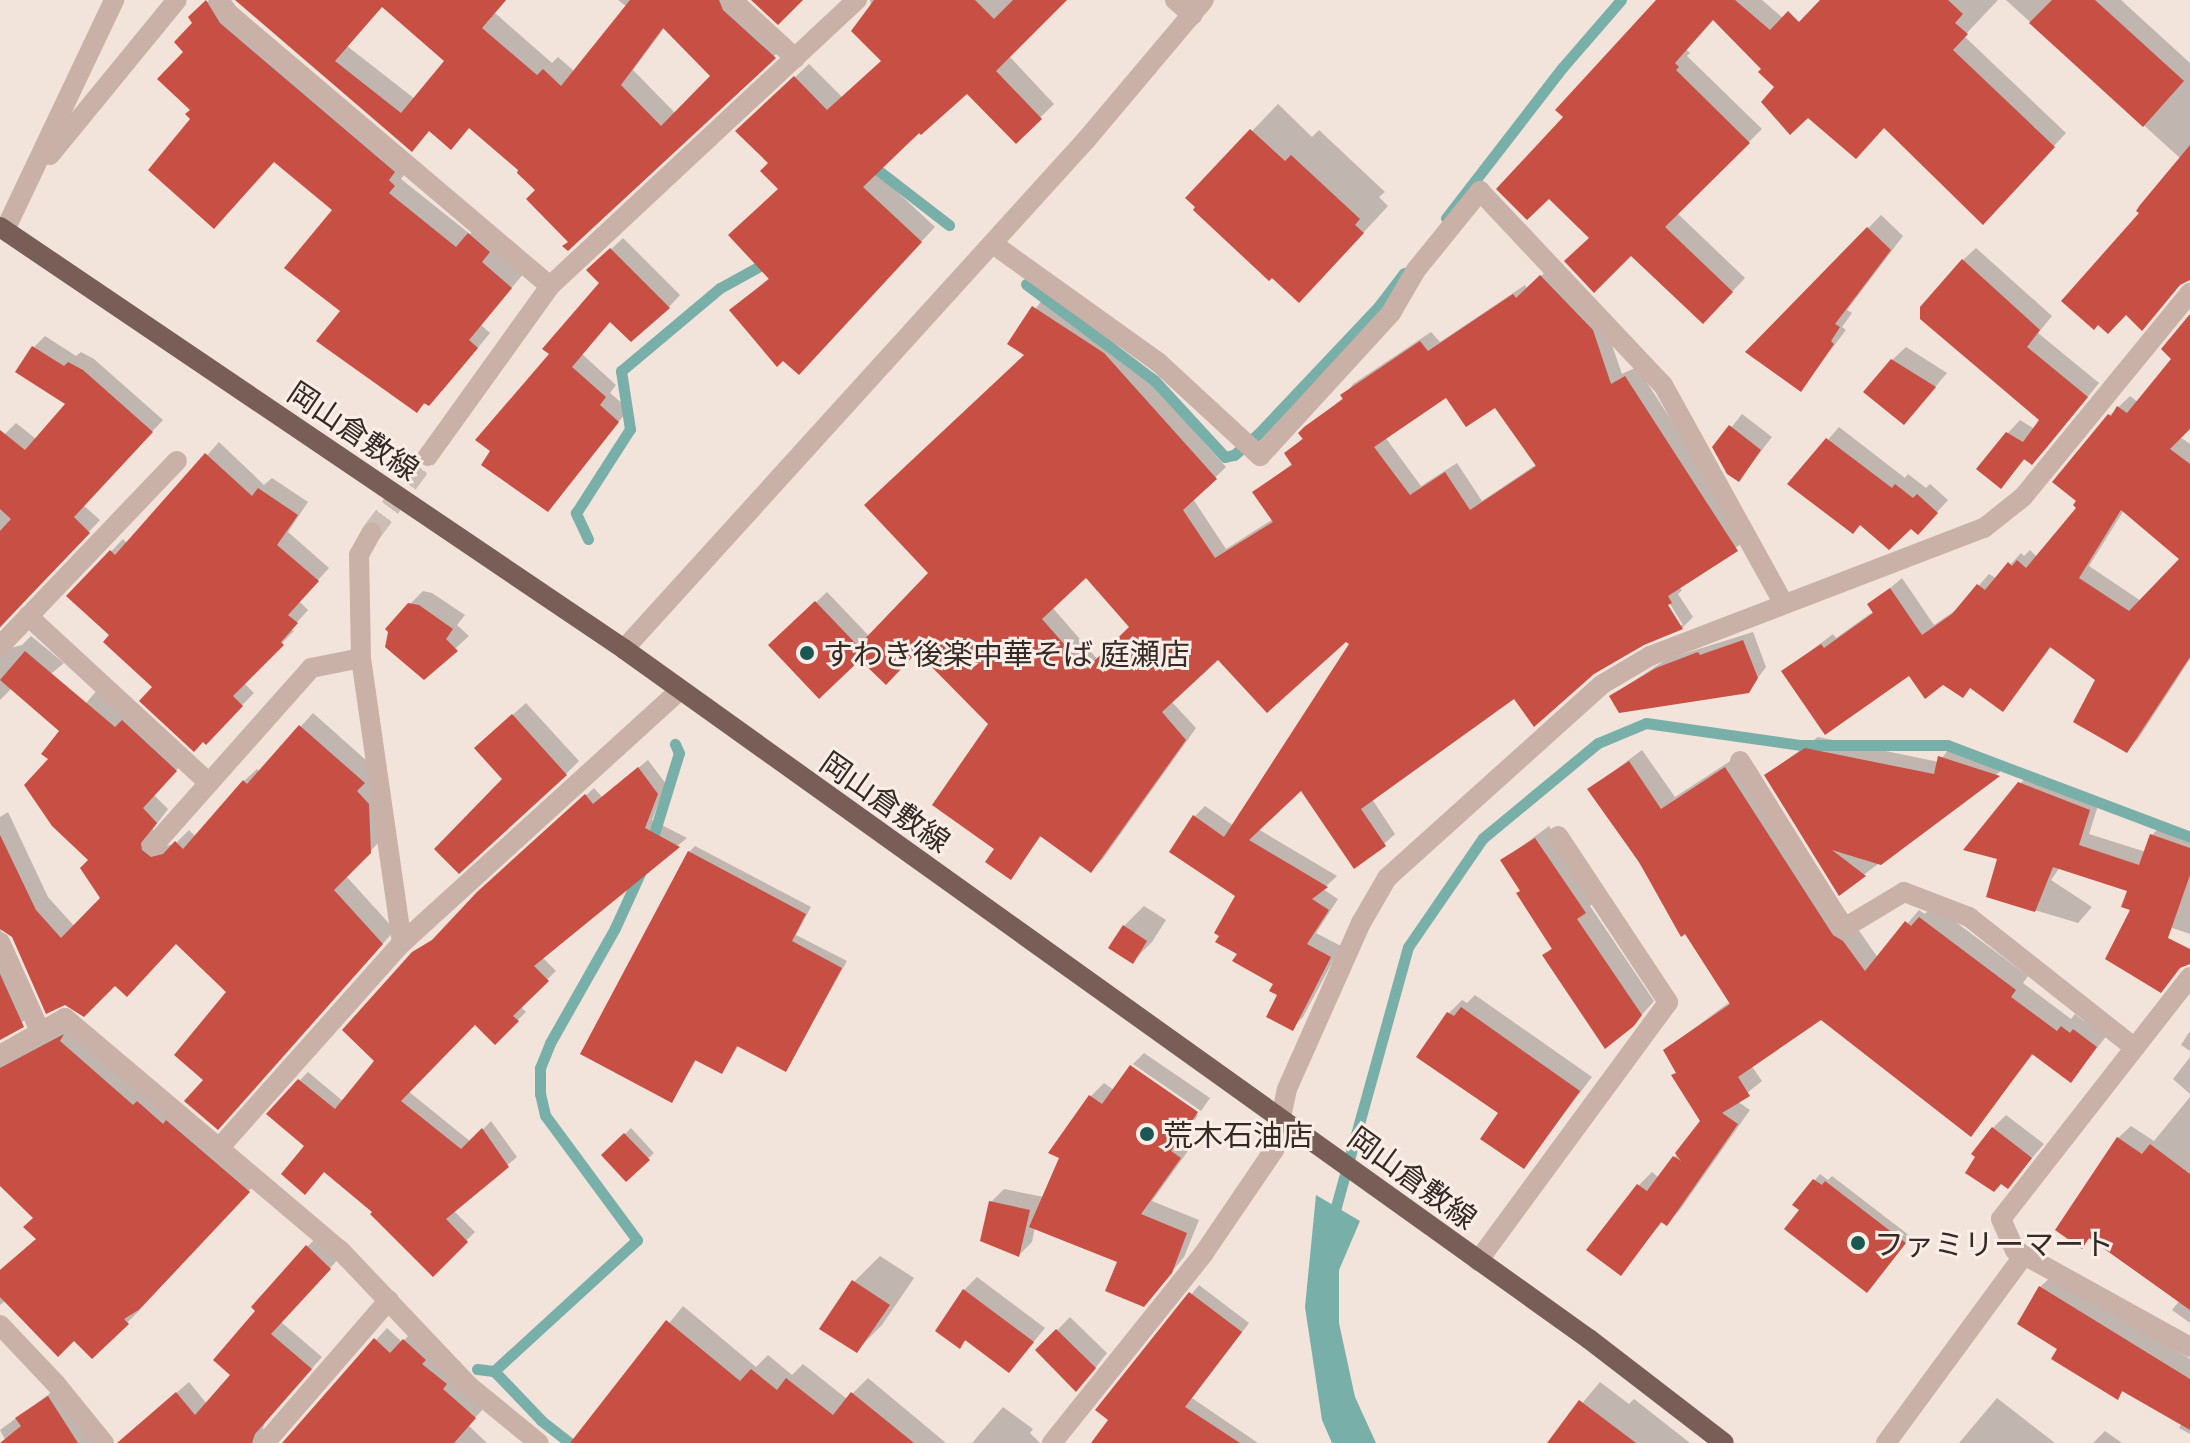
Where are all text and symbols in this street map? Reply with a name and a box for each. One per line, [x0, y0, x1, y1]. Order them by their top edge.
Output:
street label: 岡山倉敷線 [282, 373, 426, 487]
place label: すわき後楽中華そば 庭瀬店 [823, 635, 1190, 671]
marker: すわき後楽中華そば 庭瀬店 [798, 644, 816, 662]
street label: 岡山倉敷線 [814, 743, 958, 859]
place label: 荒木石油店 [1163, 1116, 1313, 1152]
street label: 岡山倉敷線 [1342, 1118, 1484, 1236]
marker: 荒木石油店 [1138, 1125, 1156, 1143]
place label: ファミリーマート [1874, 1225, 2114, 1261]
marker: ファミリーマート [1849, 1234, 1867, 1252]

